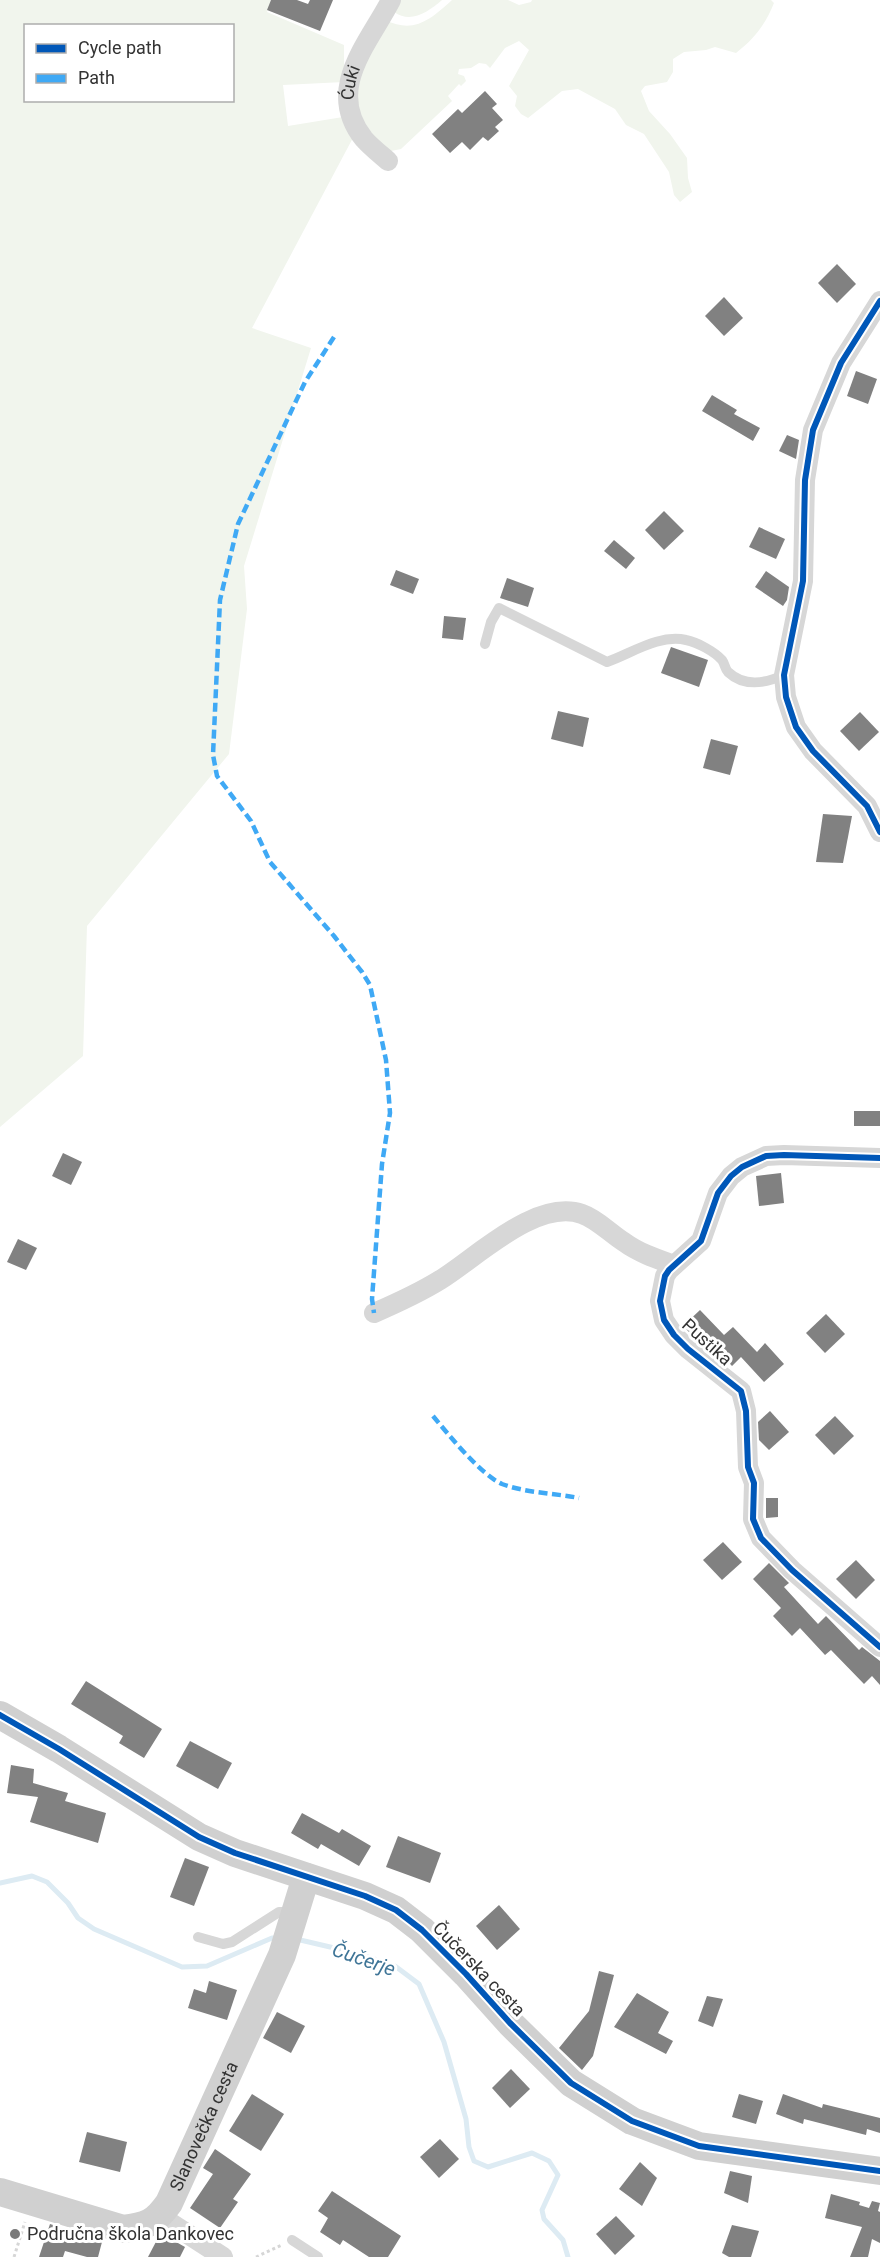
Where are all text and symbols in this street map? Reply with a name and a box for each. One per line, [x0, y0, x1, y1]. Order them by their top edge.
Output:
legend [24, 24, 234, 102]
text: Cycle path [78, 37, 162, 58]
street label: Ćuki [337, 62, 364, 100]
text: Path [78, 67, 115, 88]
street label: Pustika [678, 1314, 737, 1369]
street label: Čučerska cesta [429, 1917, 530, 2020]
water label: Čučerje [329, 1937, 399, 1981]
street label: Slanovečka cesta [165, 2058, 242, 2194]
place label: Područna škola Dankovec [27, 2223, 234, 2244]
marker: Područna škola Dankovec [8, 2227, 22, 2241]

